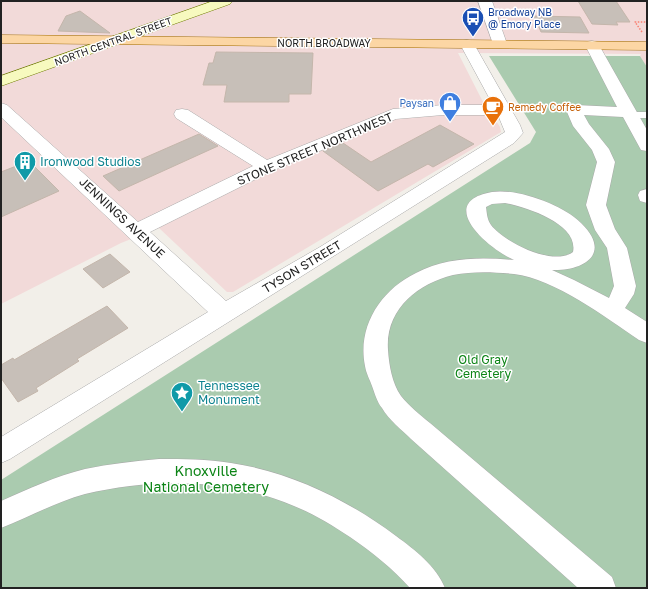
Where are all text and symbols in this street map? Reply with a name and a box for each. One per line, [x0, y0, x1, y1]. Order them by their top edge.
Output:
bus stop icon: Broadway NB @ Emory Place [460, 5, 486, 38]
place label: Broadway NB @ Emory Place [488, 6, 561, 30]
street label: NORTH CENTRAL STREET [53, 14, 173, 68]
street label: NORTH BROADWAY [277, 37, 371, 49]
shop icon: Paysan [437, 90, 463, 123]
cafe icon: Remedy Coffee [480, 94, 506, 127]
place label: Paysan [399, 97, 434, 109]
place label: Remedy Coffee [508, 101, 581, 113]
street label: STONE STREET NORTHWEST [235, 109, 396, 188]
building icon: Ironwood Studios [12, 149, 38, 182]
place label: Ironwood Studios [40, 154, 141, 169]
street label: JENNINGS AVENUE [76, 174, 168, 261]
street label: TYSON STREET [260, 237, 344, 296]
park label: Old Gray Cemetery [455, 352, 511, 381]
place label: Tennessee Monument [198, 378, 260, 407]
place icon: Tennessee Monument [169, 380, 195, 413]
park label: Knoxville National Cemetery [143, 462, 269, 495]

